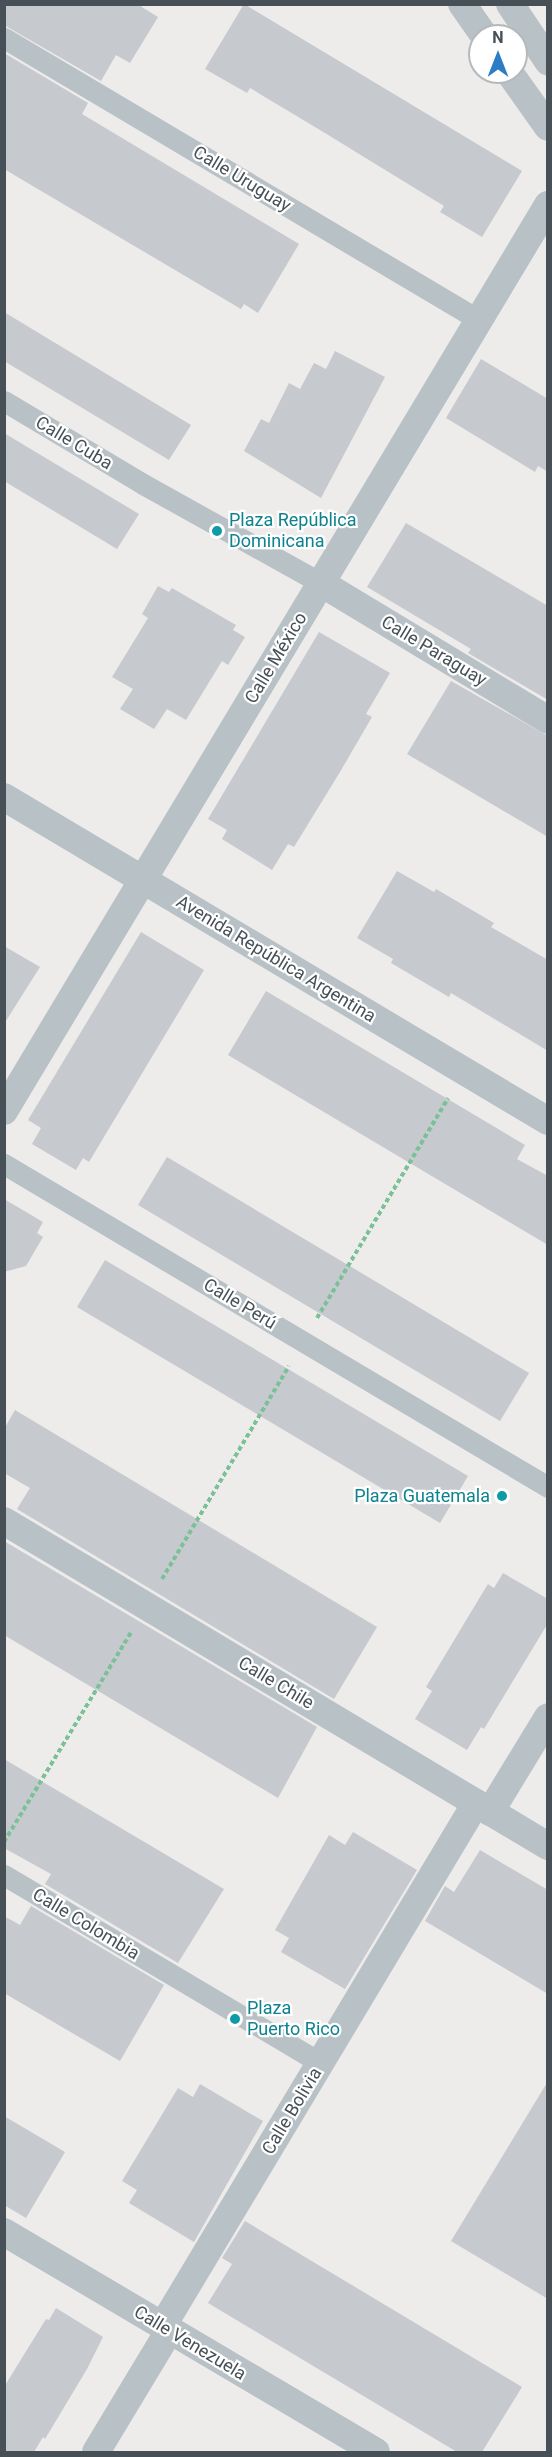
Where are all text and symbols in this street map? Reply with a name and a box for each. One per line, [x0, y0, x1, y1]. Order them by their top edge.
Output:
north arrow [468, 24, 528, 84]
text: N [492, 28, 504, 47]
street label: Calle Uruguay [189, 141, 295, 217]
street label: Calle Cuba [32, 412, 116, 474]
place label: Plaza República Dominicana [229, 510, 356, 552]
marker: Plaza República Dominicana [210, 524, 224, 538]
street label: Calle México [240, 608, 312, 708]
street label: Calle Paraguay [377, 611, 491, 691]
street label: Avenida República Argentina [172, 891, 380, 1027]
street label: Calle Perú [200, 1274, 280, 1334]
place label: Plaza Guatemala [354, 1485, 490, 1507]
marker: Plaza Guatemala [495, 1489, 509, 1503]
street label: Calle Chile [234, 1652, 318, 1714]
street label: Calle Colombia [29, 1884, 143, 1964]
place label: Plaza Puerto Rico [247, 1998, 340, 2040]
marker: Plaza Puerto Rico [228, 2012, 242, 2026]
street label: Calle Bolivia [258, 2064, 326, 2158]
street label: Calle Venezuela [130, 2301, 250, 2385]

